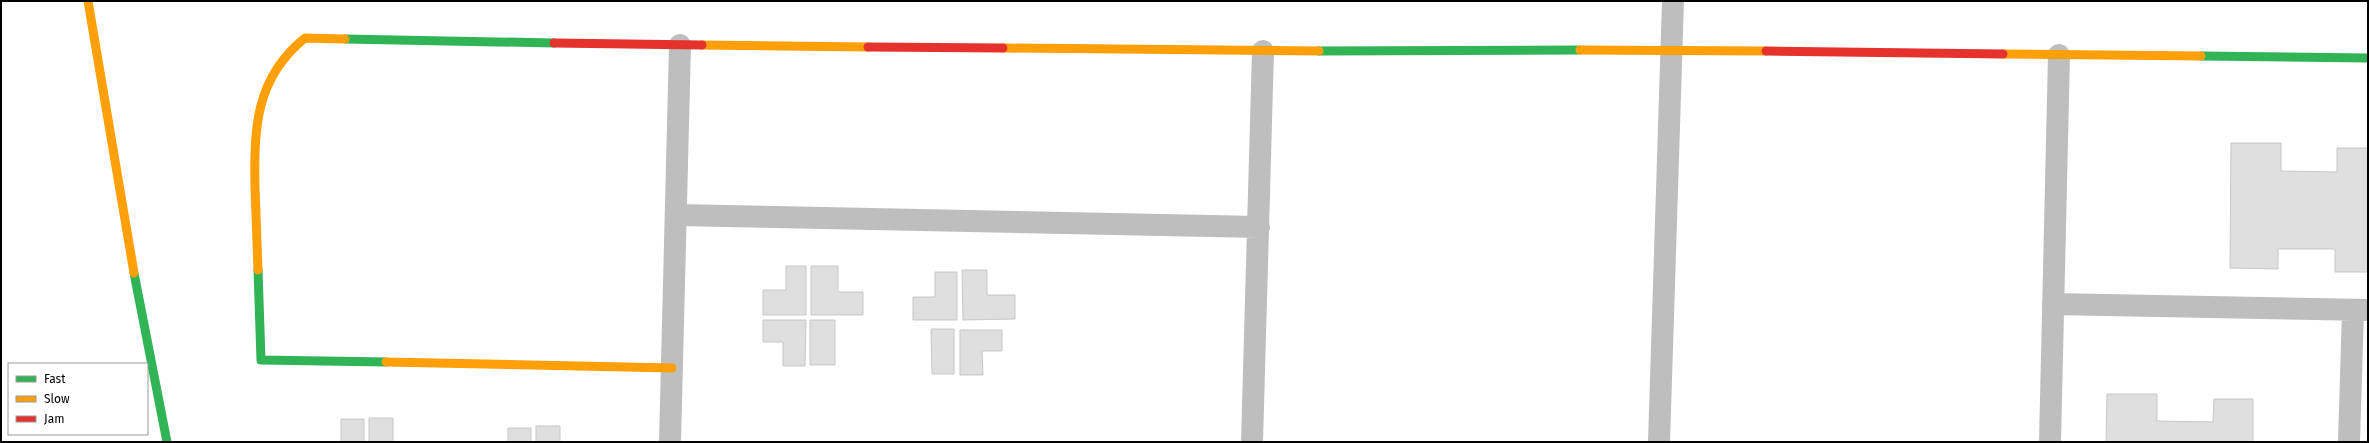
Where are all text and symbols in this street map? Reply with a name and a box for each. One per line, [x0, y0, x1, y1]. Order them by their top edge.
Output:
legend [8, 363, 148, 435]
text: Fast [44, 372, 66, 386]
text: Slow [44, 392, 70, 406]
text: Jam [44, 412, 64, 426]

